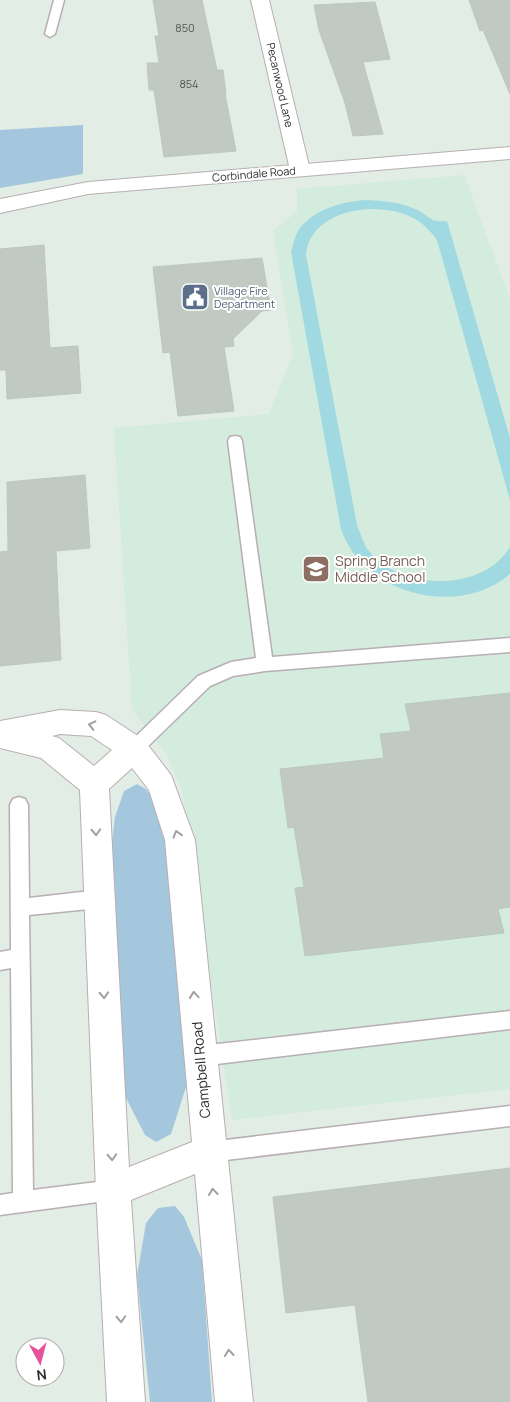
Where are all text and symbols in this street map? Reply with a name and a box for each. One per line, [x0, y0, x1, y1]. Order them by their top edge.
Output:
house number: 850 [175, 20, 195, 35]
street label: Pecanwood Lane [263, 41, 298, 129]
house number: 854 [179, 76, 199, 91]
street label: Corbindale Road [212, 162, 296, 185]
public building icon: Village Fire Department [180, 282, 210, 312]
place label: Village Fire Department [214, 283, 275, 311]
place label: Spring Branch Middle School [335, 551, 425, 586]
school or university icon: Spring Branch Middle School [301, 554, 331, 584]
one-way arrow [88, 720, 97, 731]
one-way arrow [91, 829, 101, 837]
one-way arrow [173, 830, 183, 838]
one-way arrow [98, 991, 109, 999]
one-way arrow [189, 991, 200, 999]
street label: Campbell Road [187, 1021, 214, 1119]
one-way arrow [106, 1153, 117, 1161]
one-way arrow [208, 1188, 219, 1196]
one-way arrow [116, 1315, 127, 1323]
north arrow [15, 1337, 65, 1387]
one-way arrow [224, 1349, 235, 1357]
text: N [35, 1365, 48, 1385]

